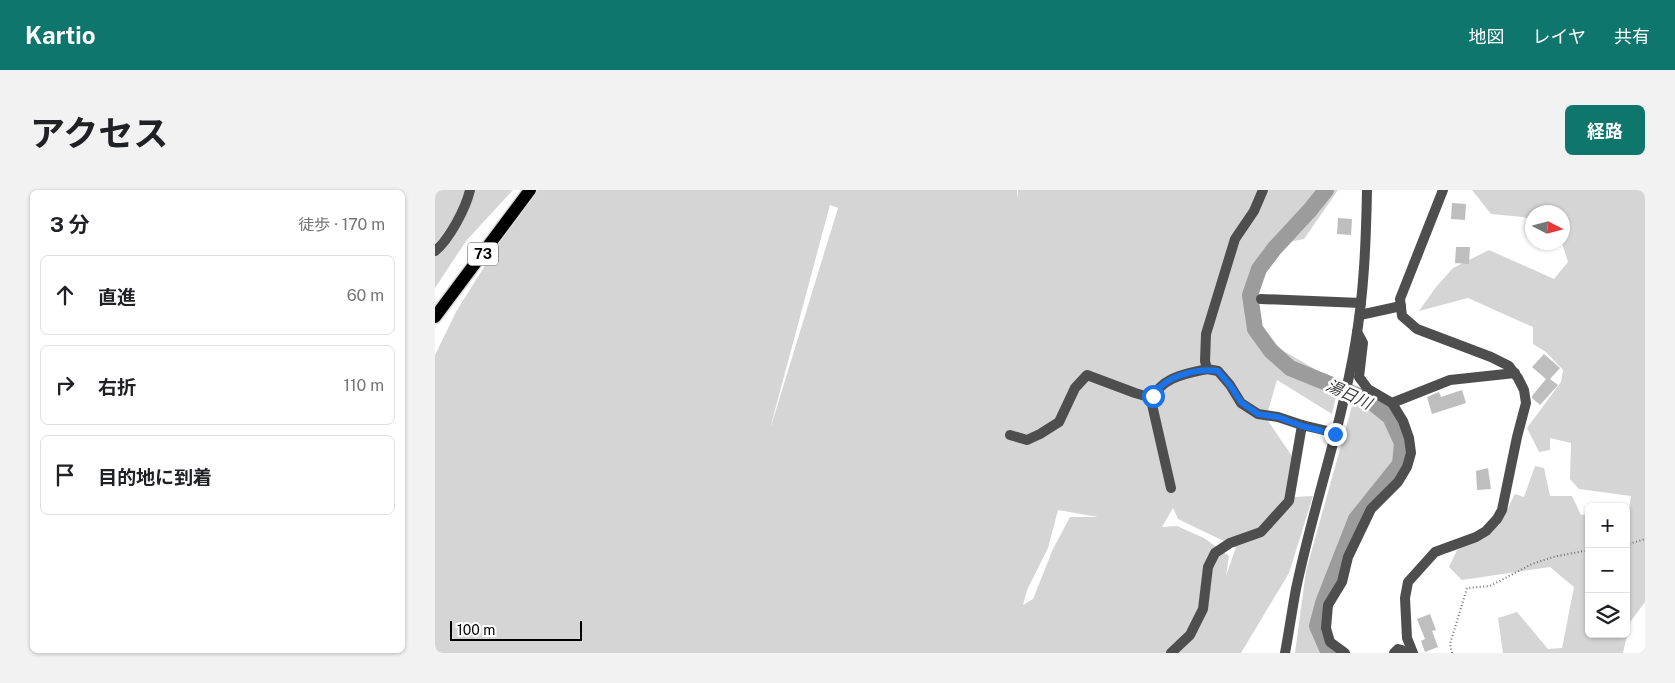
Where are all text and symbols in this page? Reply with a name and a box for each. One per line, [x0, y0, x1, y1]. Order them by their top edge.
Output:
text: Kartio [25, 21, 96, 49]
text: 地図 [1469, 26, 1505, 47]
text: レイヤ [1533, 26, 1586, 47]
text: 共有 [1614, 26, 1650, 47]
button: 経路 [1565, 105, 1645, 155]
text: アクセス [30, 113, 168, 154]
north arrow [1525, 205, 1570, 250]
text: 3 分 [50, 212, 90, 237]
text: 徒歩 · 170 m [298, 215, 385, 234]
road number: 73 [468, 242, 498, 266]
icon: ahead [51, 281, 79, 309]
text: 直進 [98, 286, 136, 308]
text: 60 m [347, 286, 384, 305]
icon: right [51, 371, 79, 399]
text: 右折 [98, 376, 136, 398]
text: 110 m [343, 376, 384, 395]
water label: 湯日川 [1323, 376, 1376, 414]
route start [1142, 385, 1165, 408]
route end [1324, 423, 1347, 446]
icon: arrive [51, 461, 79, 489]
text: 目的地に到着 [98, 466, 212, 488]
map controls [1585, 503, 1630, 638]
button: + [1585, 503, 1630, 548]
button: − [1585, 548, 1630, 593]
button: layers [1585, 593, 1630, 638]
scale bar [450, 618, 583, 641]
text: 100 m [457, 622, 495, 638]

